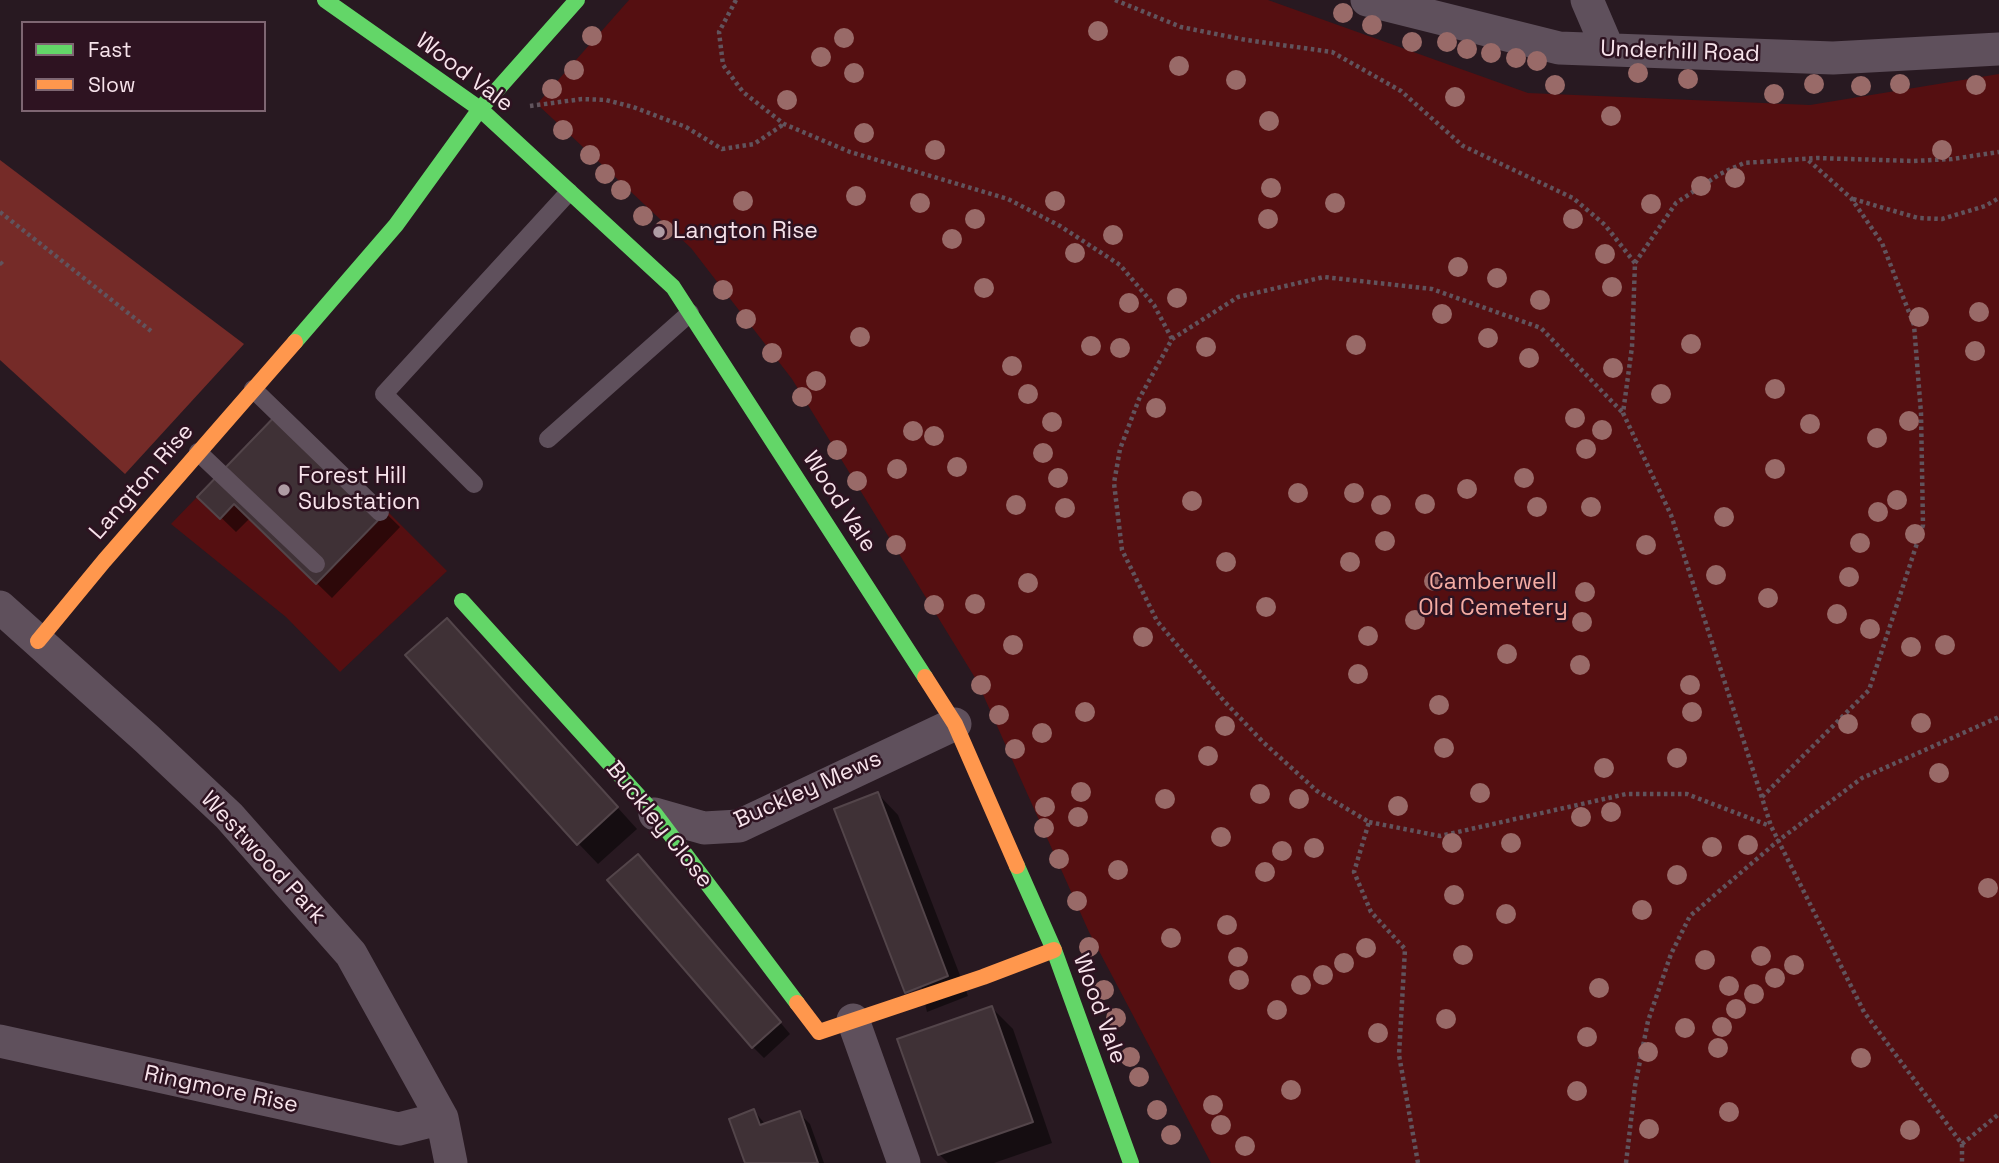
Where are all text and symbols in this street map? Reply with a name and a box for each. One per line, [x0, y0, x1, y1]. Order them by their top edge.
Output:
legend [21, 21, 266, 112]
street label: Wood Vale [410, 27, 518, 119]
street label: Underhill Road [1600, 35, 1760, 69]
text: Fast [88, 36, 132, 63]
text: Slow [88, 71, 136, 98]
place label: Langton Rise [673, 218, 818, 246]
marker: Langton Rise [651, 224, 667, 240]
street label: Langton Rise [84, 418, 200, 546]
street label: Wood Vale [796, 446, 882, 558]
place label: Forest Hill Substation [298, 463, 420, 517]
marker: Forest Hill Substation [276, 482, 292, 498]
park label: Camberwell Old Cemetery [1418, 569, 1568, 623]
street label: Buckley Mews [730, 745, 886, 835]
street label: Buckley Close [600, 756, 718, 894]
street label: Westwood Park [195, 786, 331, 930]
street label: Wood Vale [1066, 950, 1132, 1068]
street label: Ringmore Rise [142, 1060, 300, 1120]

